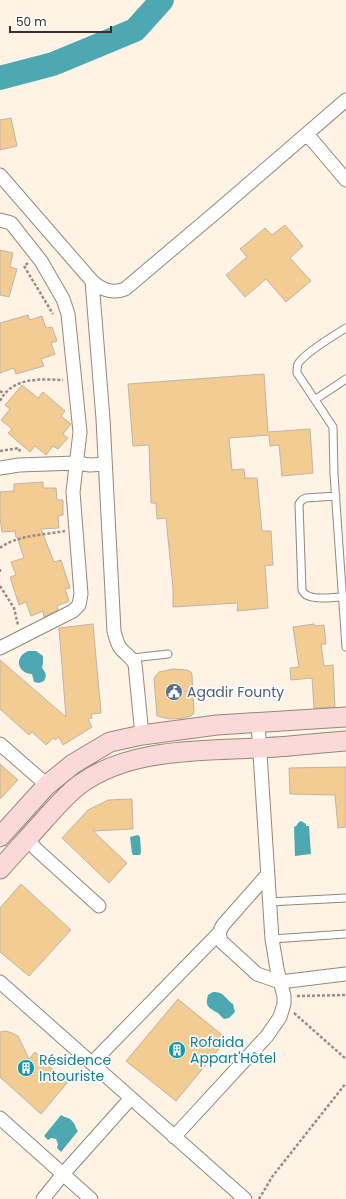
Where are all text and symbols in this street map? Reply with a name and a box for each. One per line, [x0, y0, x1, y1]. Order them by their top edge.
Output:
scale bar [10, 8, 111, 34]
text: 50 m [16, 13, 47, 30]
public building icon: Agadir Founty [164, 682, 184, 702]
place label: Agadir Founty [187, 682, 284, 702]
place label: Rofaida Appart'Hôtel [190, 1032, 276, 1068]
building icon: Rofaida Appart'Hôtel [167, 1040, 187, 1060]
place label: Résidence Intouriste [39, 1050, 112, 1086]
building icon: Résidence Intouriste [16, 1058, 36, 1078]

